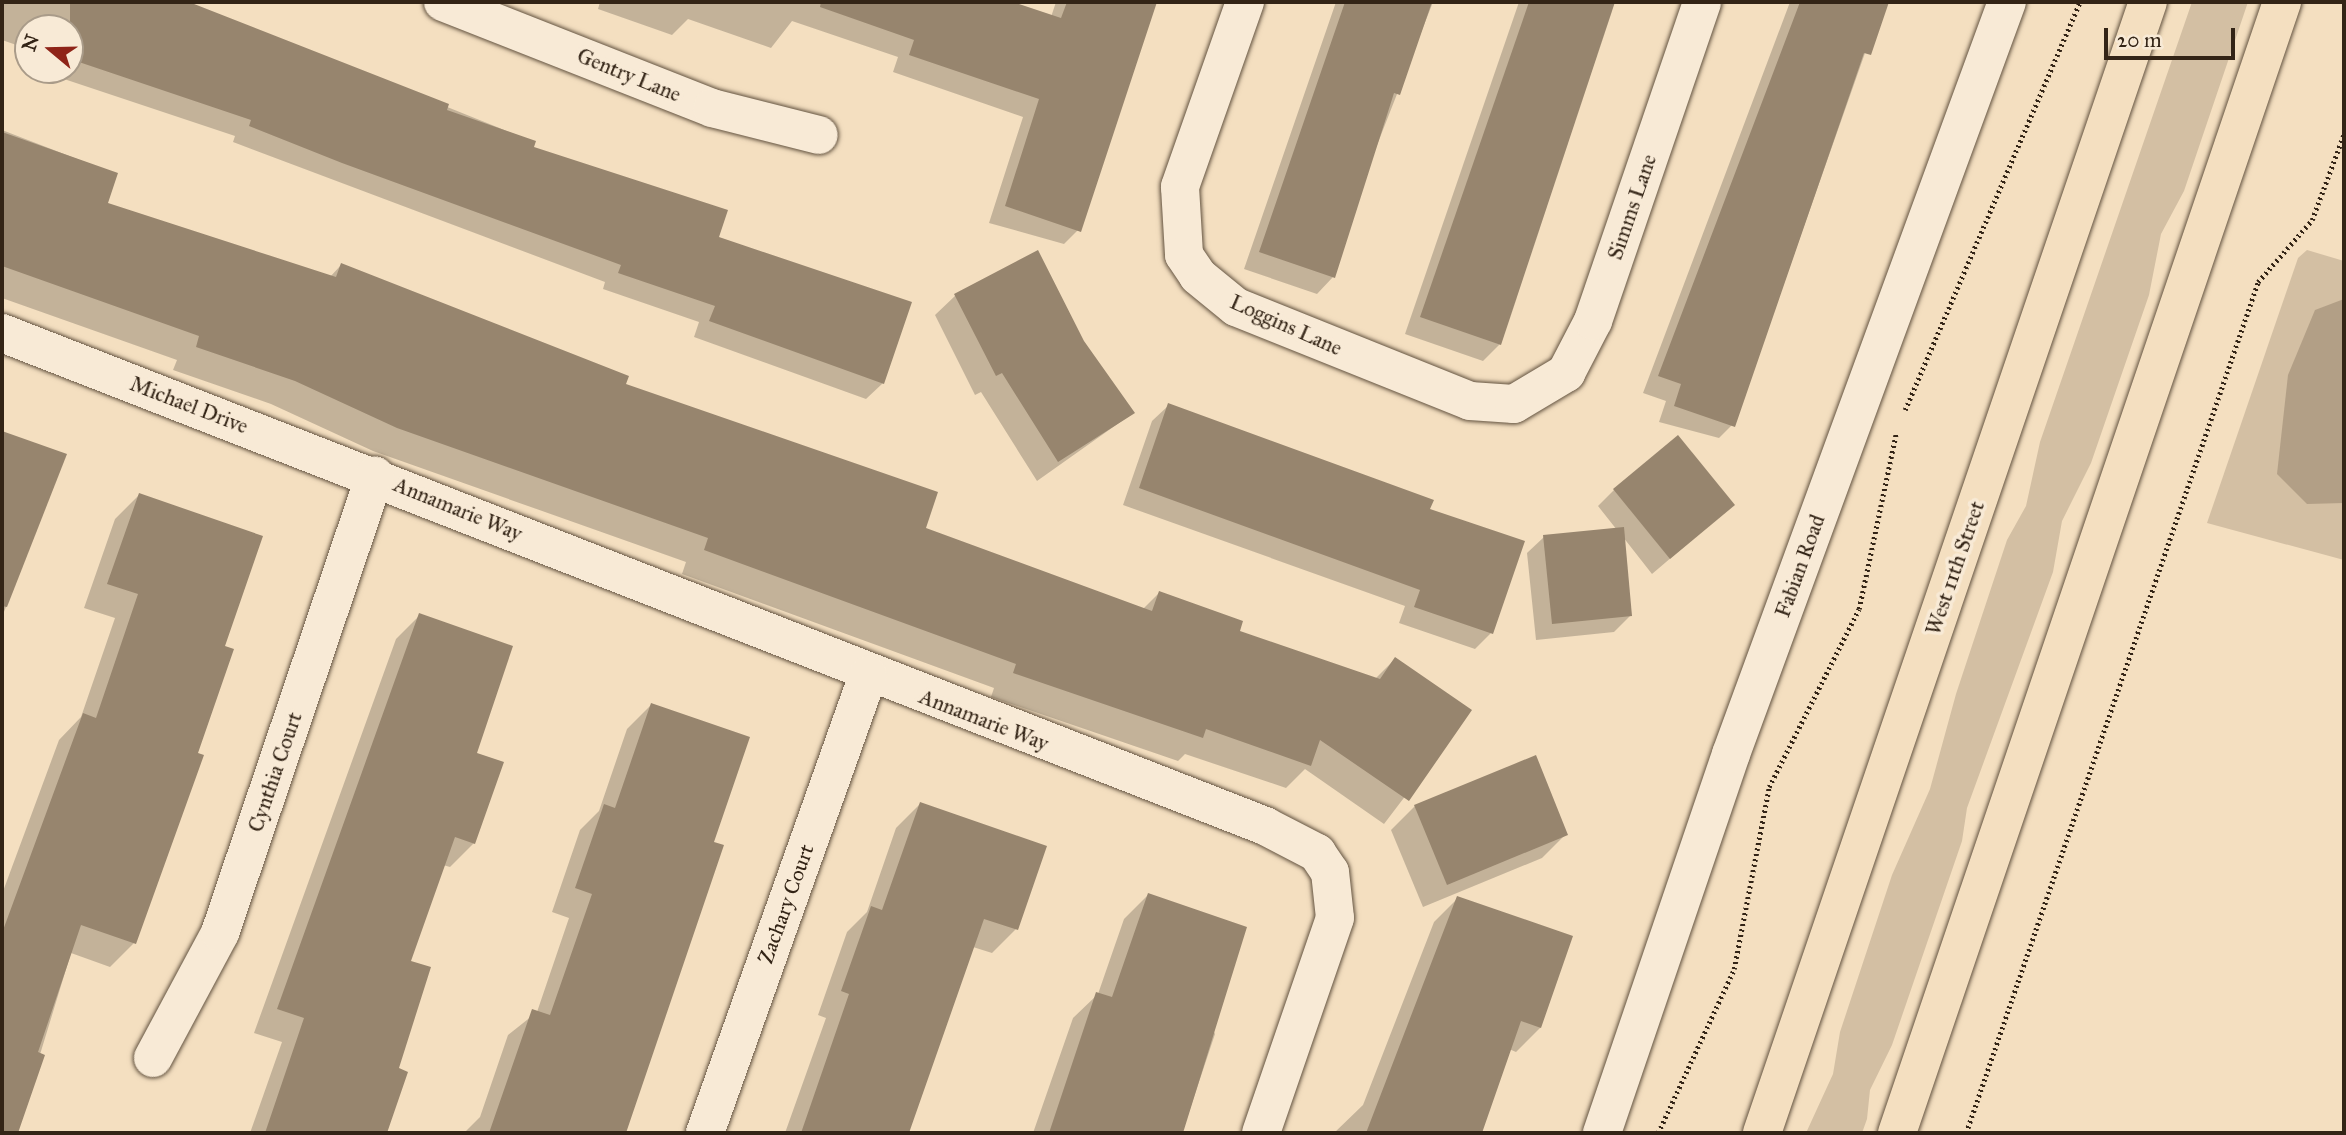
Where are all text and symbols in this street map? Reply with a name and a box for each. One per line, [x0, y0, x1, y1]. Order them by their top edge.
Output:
north arrow [14, 14, 84, 84]
scale bar [2108, 14, 2239, 58]
text: 20 m [2117, 27, 2162, 53]
text: N [17, 31, 44, 54]
street label: Gentry Lane [574, 43, 684, 107]
street label: Simms Lane [1602, 151, 1662, 263]
street label: Loggins Lane [1226, 289, 1346, 361]
street label: Michael Drive [126, 371, 252, 439]
street label: Annamarie Way [390, 472, 526, 546]
street label: West 11th Street [1920, 498, 1990, 638]
street label: Fabian Road [1770, 511, 1830, 621]
street label: Annamarie Way [916, 684, 1052, 756]
street label: Cynthia Court [243, 709, 307, 835]
street label: Zachary Court [753, 841, 819, 967]

